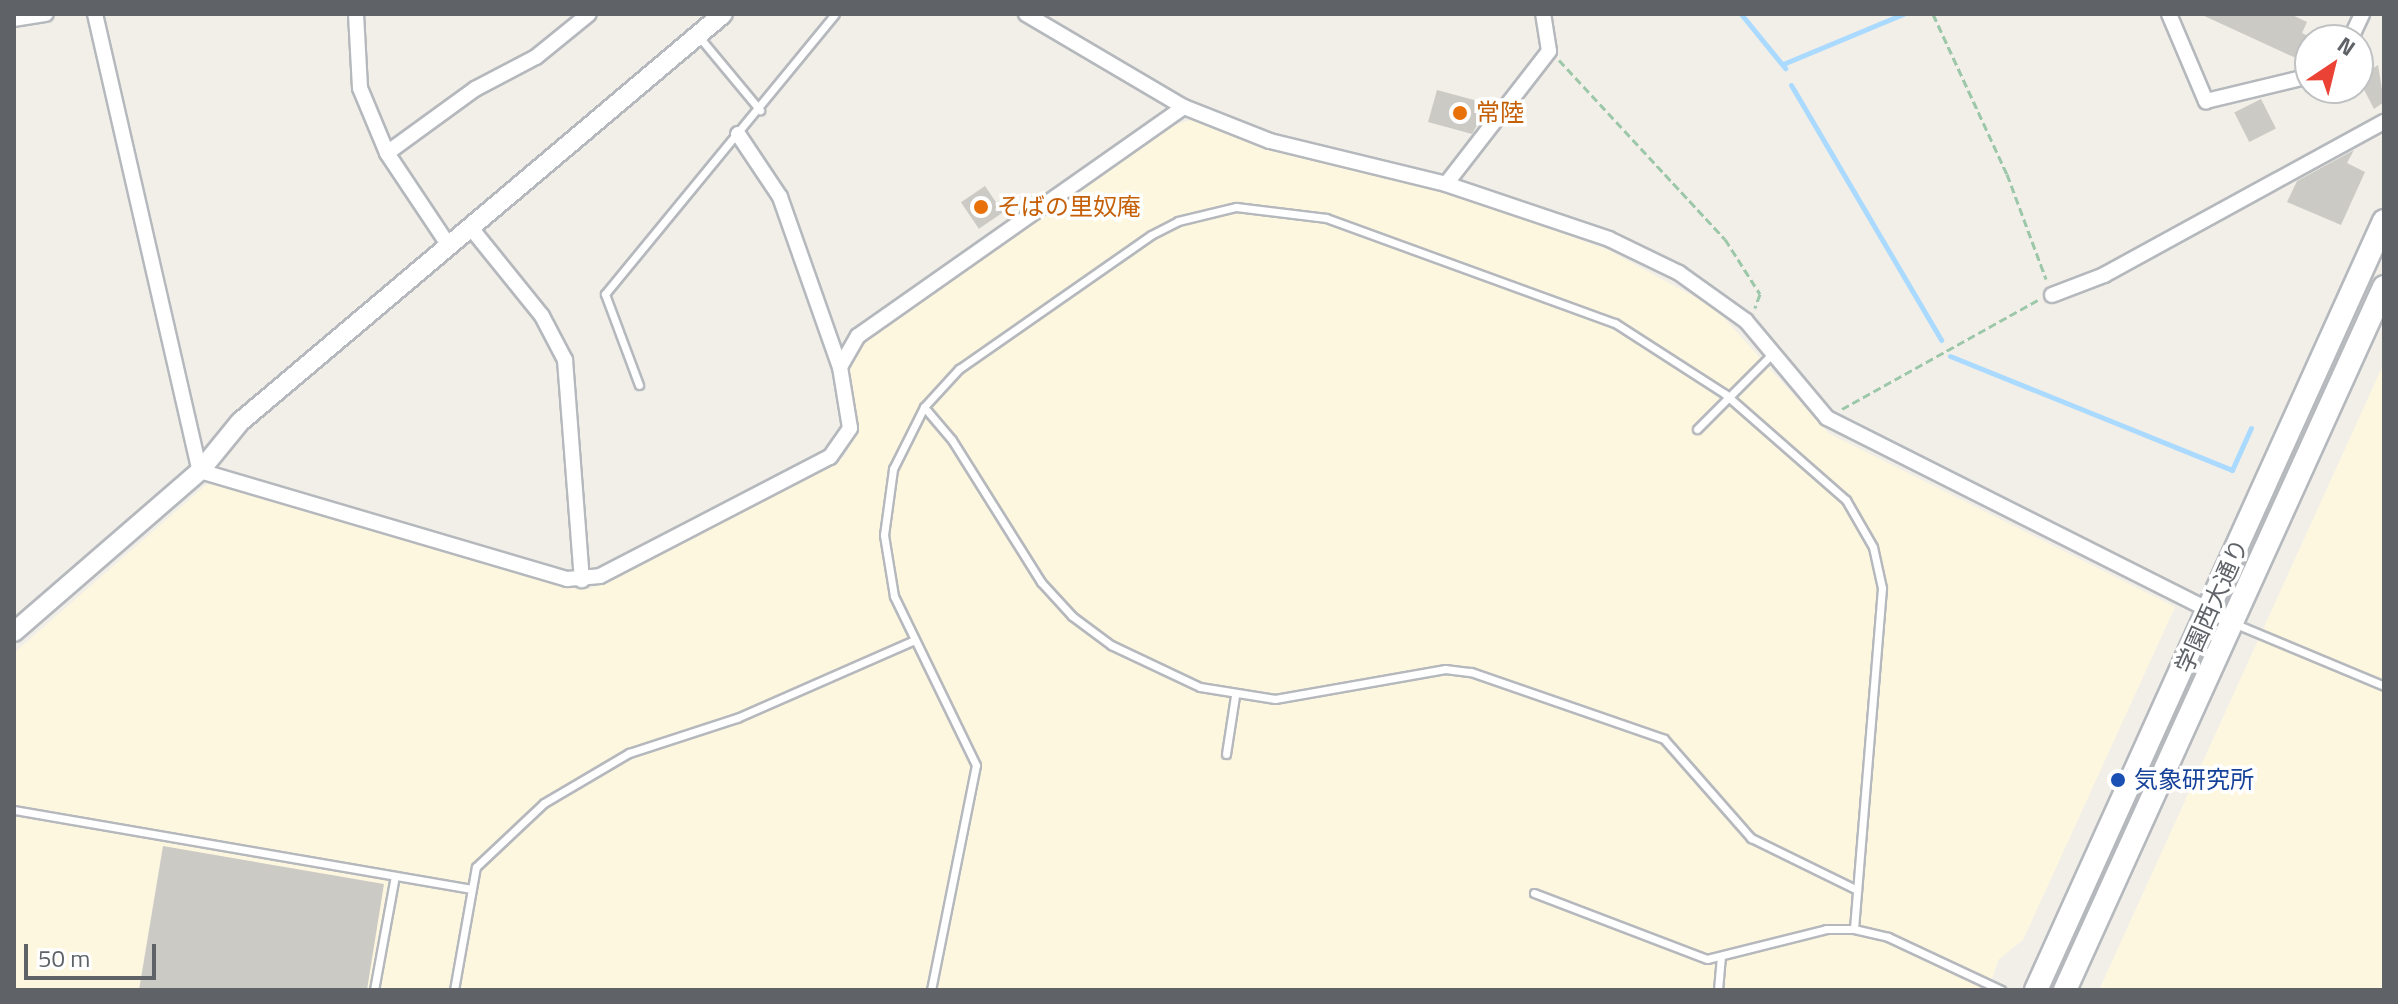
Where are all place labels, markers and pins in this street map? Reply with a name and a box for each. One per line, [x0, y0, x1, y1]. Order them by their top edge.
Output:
place label: 常陸 [1476, 99, 1524, 127]
marker: 常陸 [1451, 104, 1469, 122]
place label: そばの里奴庵 [997, 193, 1141, 221]
marker: そばの里奴庵 [972, 198, 990, 216]
place label: 気象研究所 [2134, 766, 2254, 794]
marker: 気象研究所 [2109, 771, 2127, 789]

